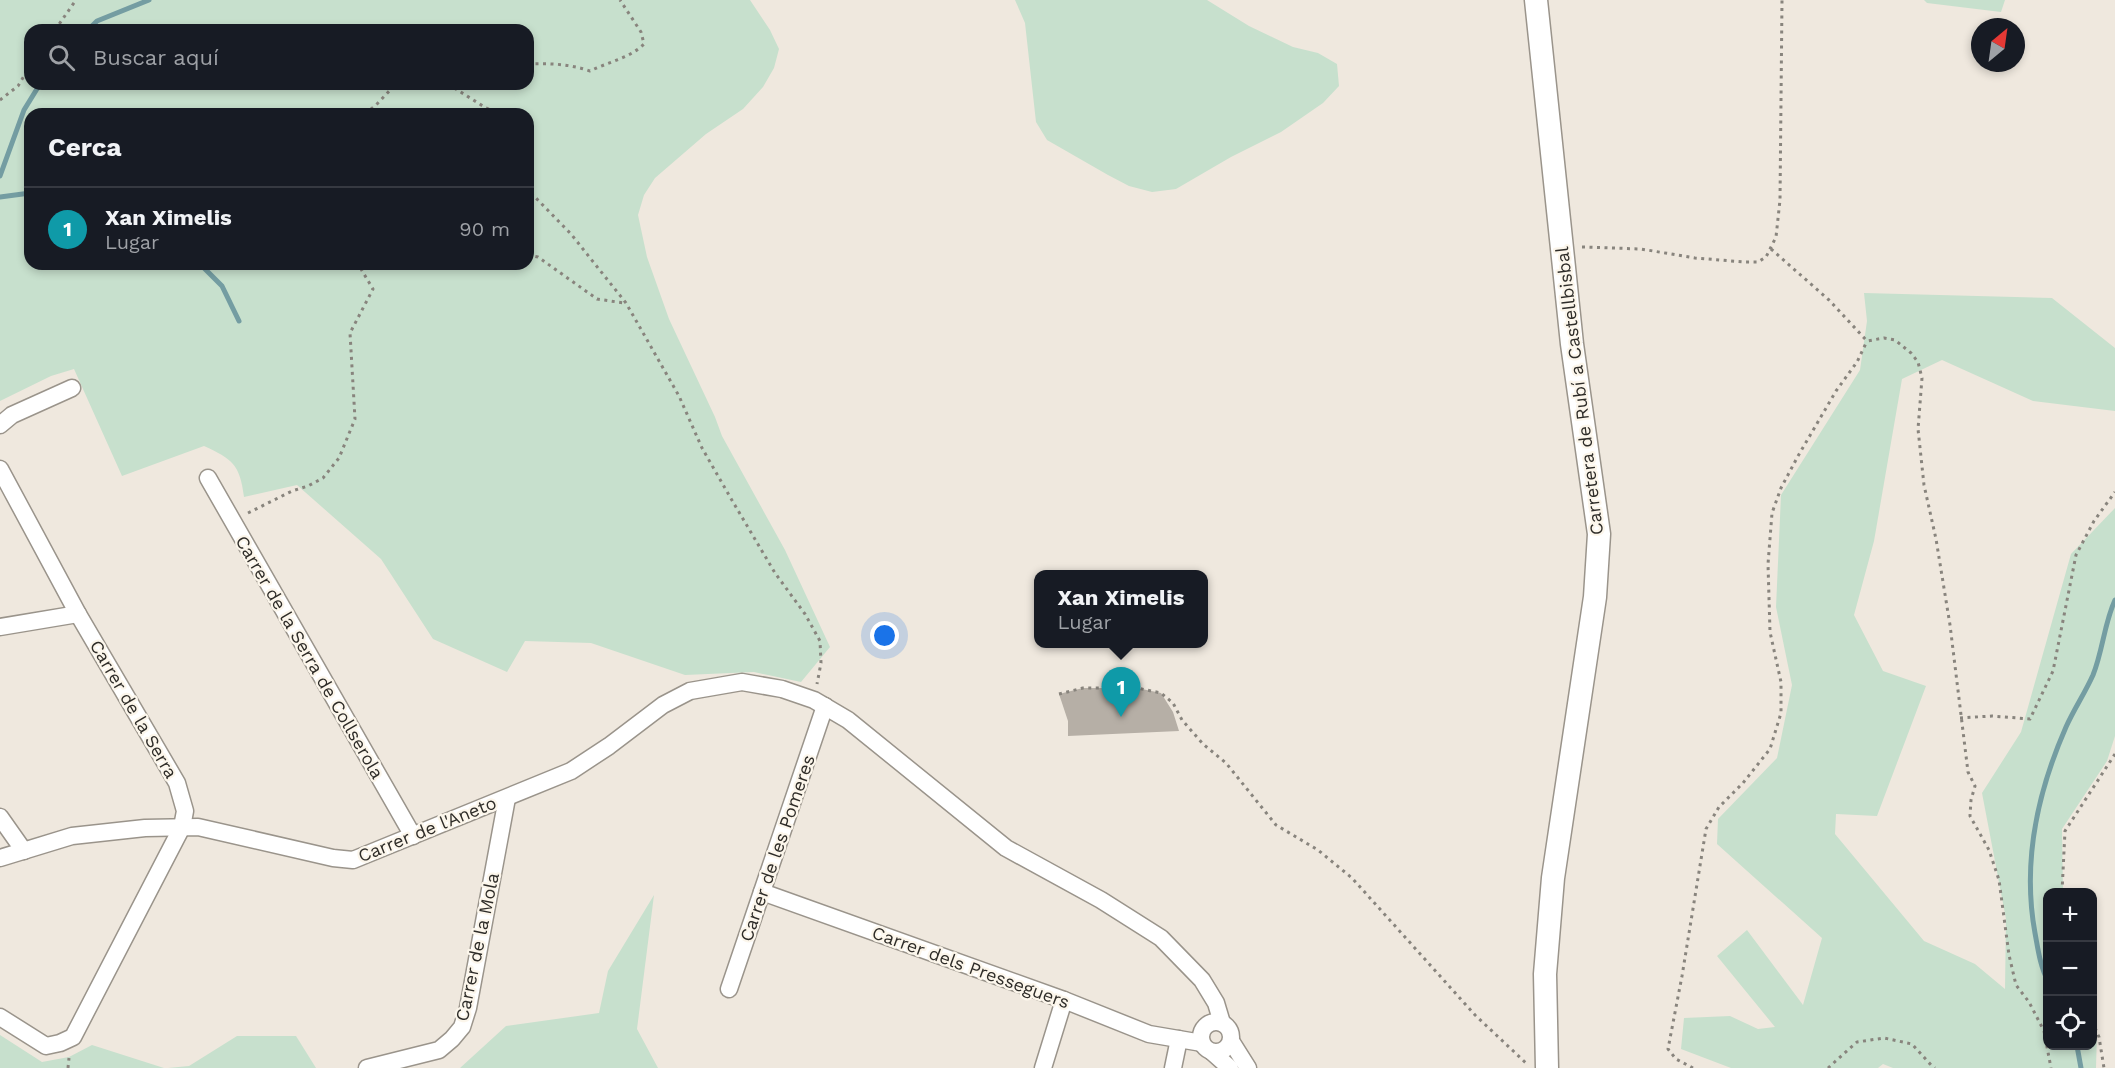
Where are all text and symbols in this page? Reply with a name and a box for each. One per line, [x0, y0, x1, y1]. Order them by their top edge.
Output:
north arrow [1971, 18, 2025, 72]
search box [24, 24, 534, 90]
icon: search [45, 41, 78, 74]
text: Buscar aquí [93, 45, 219, 70]
text: Cerca [48, 132, 122, 162]
text: Xan Ximelis [105, 205, 232, 230]
text: 1 [63, 217, 72, 241]
text: 90 m [459, 217, 510, 241]
text: Lugar [105, 230, 159, 254]
street label: Carretera de Rubí a Castellbisbal [1551, 245, 1607, 536]
street label: Carrer de la Serra de Collserola [232, 532, 388, 782]
popup [1034, 570, 1208, 648]
text: Xan Ximelis [1058, 585, 1184, 610]
text: Lugar [1058, 610, 1112, 634]
your location [870, 621, 899, 650]
street label: Carrer de la Serra [86, 636, 182, 782]
pin: 1 [1102, 668, 1140, 717]
street label: Carrer de les Pomeres [735, 752, 819, 944]
street label: Carrer de l'Aneto [355, 792, 499, 866]
street label: Carrer de la Mola [451, 871, 503, 1023]
map controls [2043, 888, 2097, 1050]
button: + [2043, 888, 2097, 942]
street label: Carrer dels Presseguers [869, 921, 1073, 1013]
button: − [2043, 942, 2097, 996]
button: locate [2043, 996, 2097, 1050]

